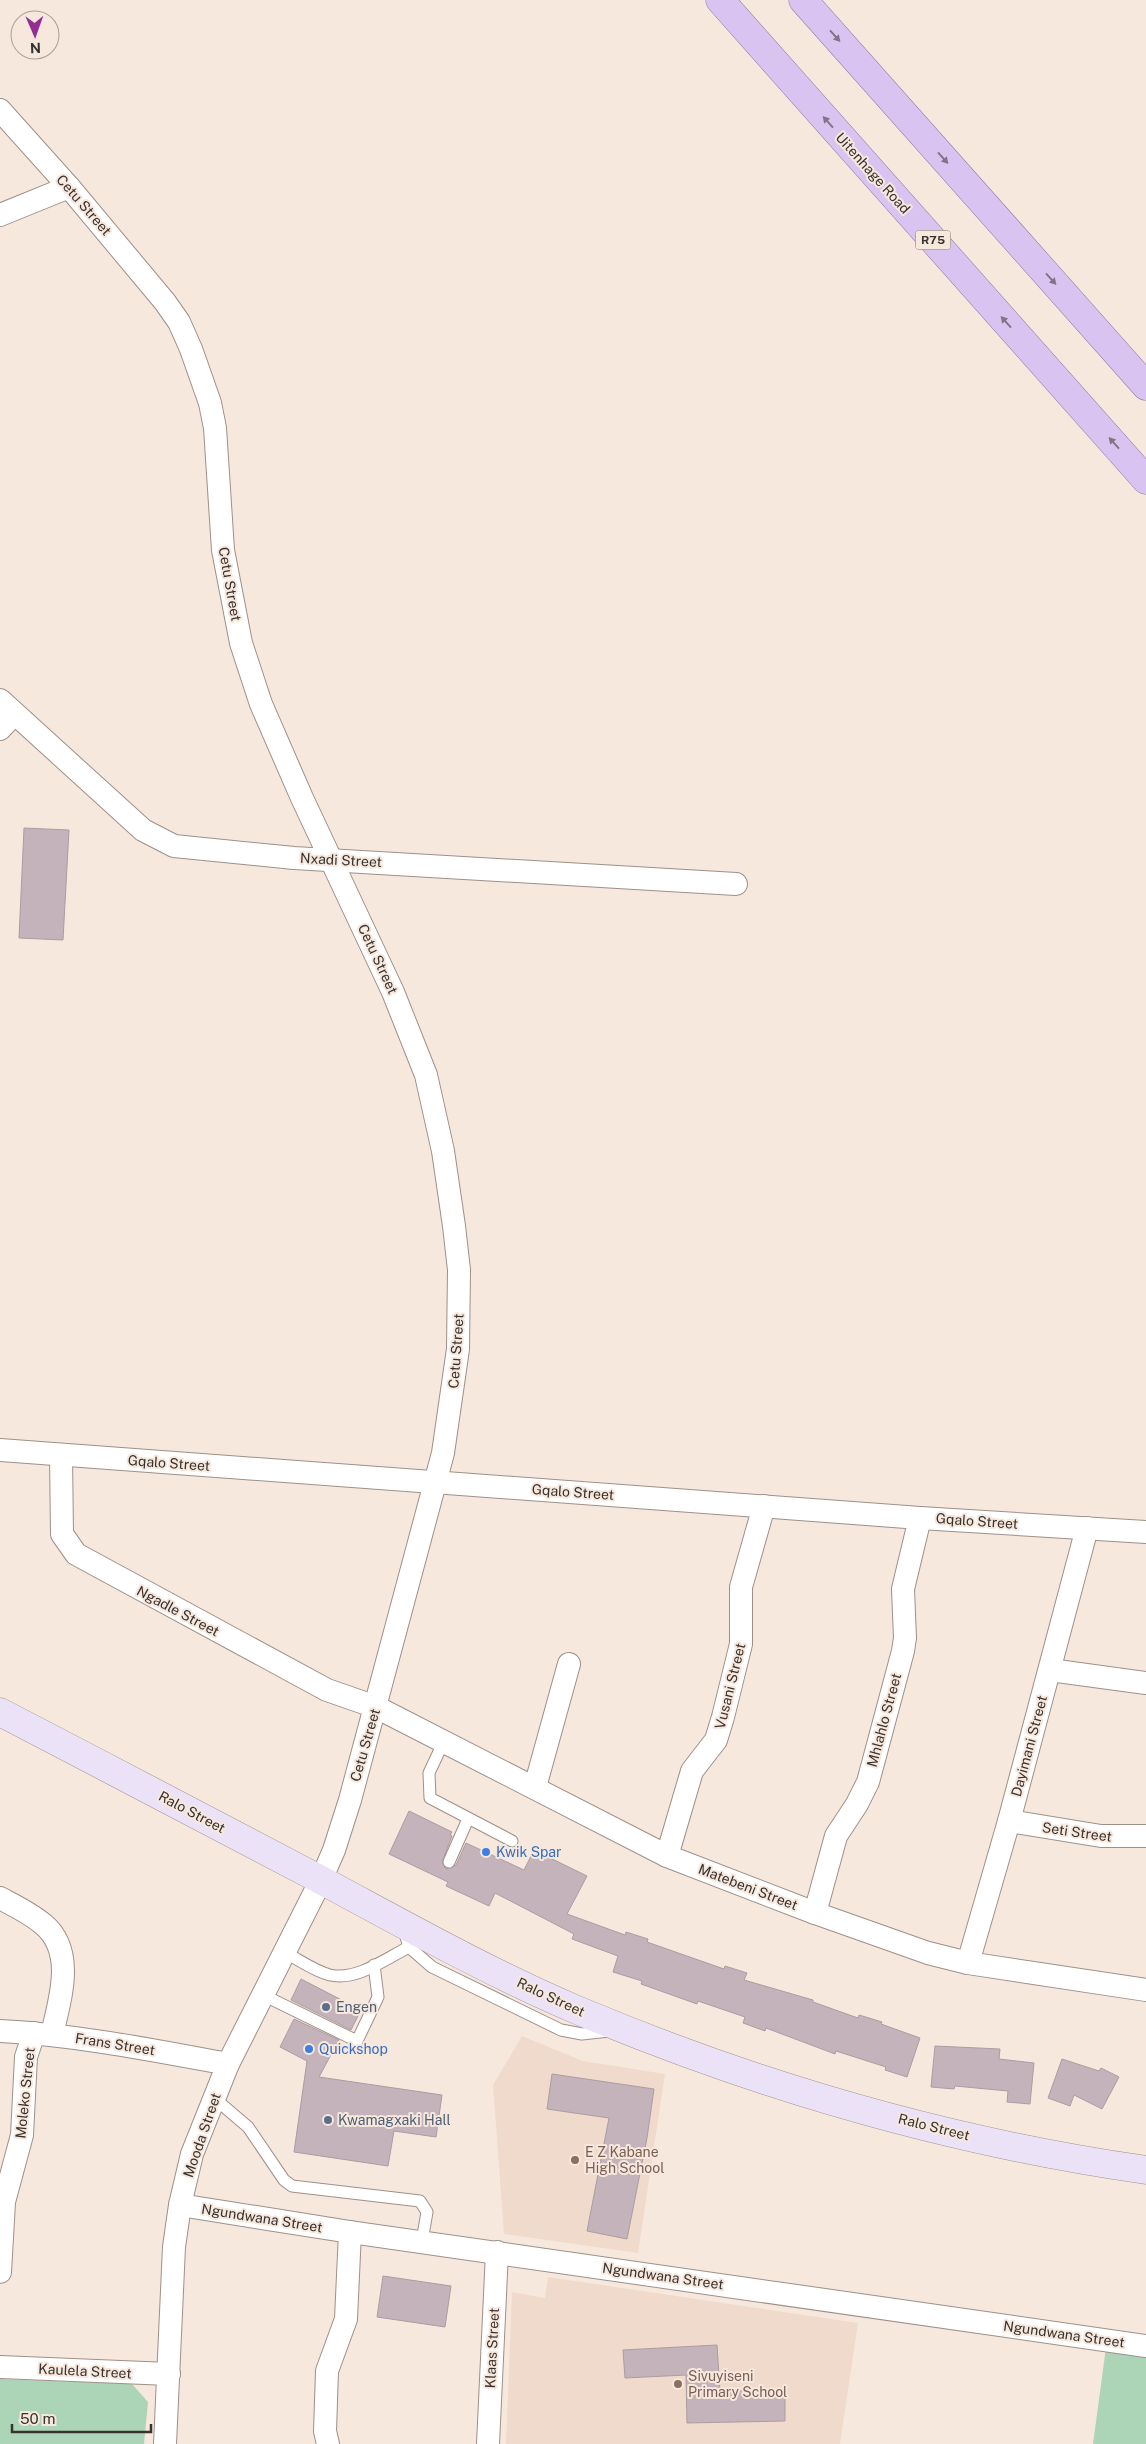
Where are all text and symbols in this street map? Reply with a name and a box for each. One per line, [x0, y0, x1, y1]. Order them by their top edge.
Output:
north arrow [10, 10, 60, 60]
one-way arrow [829, 30, 841, 42]
text: N [30, 40, 41, 56]
one-way arrow [823, 115, 834, 128]
street label: Uitenhage Road [833, 129, 913, 217]
one-way arrow [937, 151, 949, 163]
street label: Cetu Street [53, 171, 115, 239]
road number: R75 [916, 230, 950, 250]
one-way arrow [1045, 273, 1057, 285]
one-way arrow [1000, 315, 1011, 328]
one-way arrow [1108, 437, 1119, 450]
street label: Cetu Street [216, 546, 244, 622]
street label: Nxadi Street [300, 850, 382, 870]
street label: Cetu Street [355, 922, 401, 996]
street label: Cetu Street [445, 1313, 467, 1389]
street label: Gqalo Street [127, 1452, 211, 1474]
street label: Gqalo Street [531, 1481, 615, 1503]
street label: Gqalo Street [935, 1510, 1019, 1532]
street label: Ngadle Street [134, 1583, 222, 1639]
street label: Vusani Street [712, 1641, 748, 1731]
street label: Mhlahlo Street [864, 1671, 904, 1769]
street label: Dayimani Street [1008, 1694, 1050, 1798]
street label: Cetu Street [347, 1707, 383, 1783]
street label: Ralo Street [156, 1788, 228, 1836]
street label: Seti Street [1041, 1819, 1113, 1845]
place label: Kwik Spar [496, 1844, 562, 1860]
marker: Kwik Spar [480, 1846, 492, 1858]
street label: Matebeni Street [696, 1861, 800, 1913]
street label: Ralo Street [514, 1974, 588, 2020]
place label: Engen [336, 1999, 377, 2015]
marker: Engen [320, 2001, 332, 2013]
street label: Frans Street [74, 2030, 156, 2058]
place label: Quickshop [319, 2041, 388, 2057]
marker: Quickshop [303, 2043, 315, 2055]
street label: Moleko Street [12, 2047, 38, 2139]
street label: Mooda Street [180, 2091, 224, 2179]
street label: Ralo Street [897, 2110, 971, 2144]
place label: Kwamagxaki Hall [338, 2112, 451, 2128]
marker: Kwamagxaki Hall [322, 2114, 334, 2126]
place label: E Z Kabane High School [585, 2144, 664, 2176]
marker: E Z Kabane High School [569, 2154, 581, 2166]
street label: Ngundwana Street [200, 2201, 324, 2235]
street label: Ngundwana Street [601, 2260, 725, 2292]
street label: Klaas Street [482, 2307, 502, 2389]
street label: Ngundwana Street [1002, 2318, 1126, 2350]
street label: Kaulela Street [38, 2361, 132, 2381]
place label: Sivuyiseni Primary School [688, 2368, 787, 2400]
marker: Sivuyiseni Primary School [672, 2378, 684, 2390]
scale bar [12, 2402, 151, 2434]
text: 50 m [20, 2410, 55, 2427]

